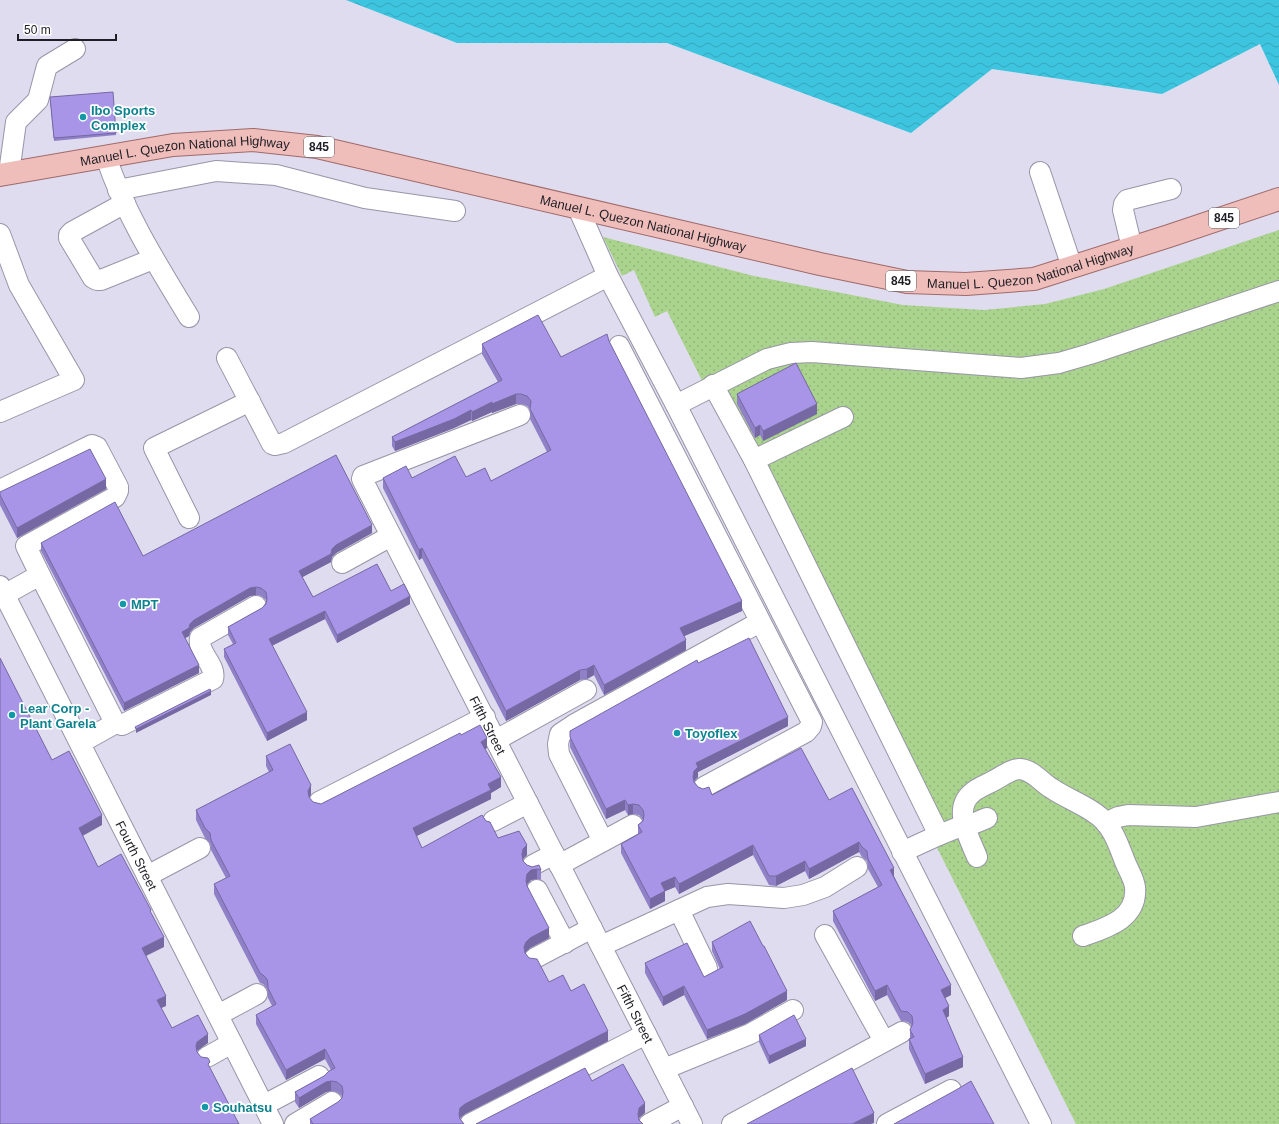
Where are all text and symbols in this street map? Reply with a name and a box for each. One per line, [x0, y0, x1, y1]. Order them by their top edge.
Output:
scale bar [18, 16, 116, 42]
text: 50 m [24, 23, 51, 37]
place label: Ibo Sports Complex [91, 103, 155, 133]
marker: Ibo Sports Complex [78, 112, 88, 122]
street label: Manuel L. Quezon National Highway [79, 132, 291, 168]
road number: 845 [304, 137, 334, 157]
street label: Manuel L. Quezon National Highway [539, 192, 748, 254]
road number: 845 [1209, 208, 1239, 228]
street label: Manuel L. Quezon National Highway [927, 240, 1136, 292]
road number: 845 [886, 271, 916, 291]
place label: MPT [131, 597, 159, 612]
marker: MPT [118, 599, 128, 609]
street label: Fifth Street [467, 693, 509, 757]
place label: Lear Corp - Plant Garela [20, 701, 97, 731]
marker: Lear Corp - Plant Garela [7, 710, 17, 720]
place label: Toyoflex [685, 726, 738, 741]
marker: Toyoflex [672, 728, 682, 738]
street label: Fourth Street [113, 818, 161, 893]
street label: Fifth Street [614, 982, 657, 1046]
place label: Souhatsu [213, 1100, 272, 1115]
marker: Souhatsu [200, 1102, 210, 1112]

